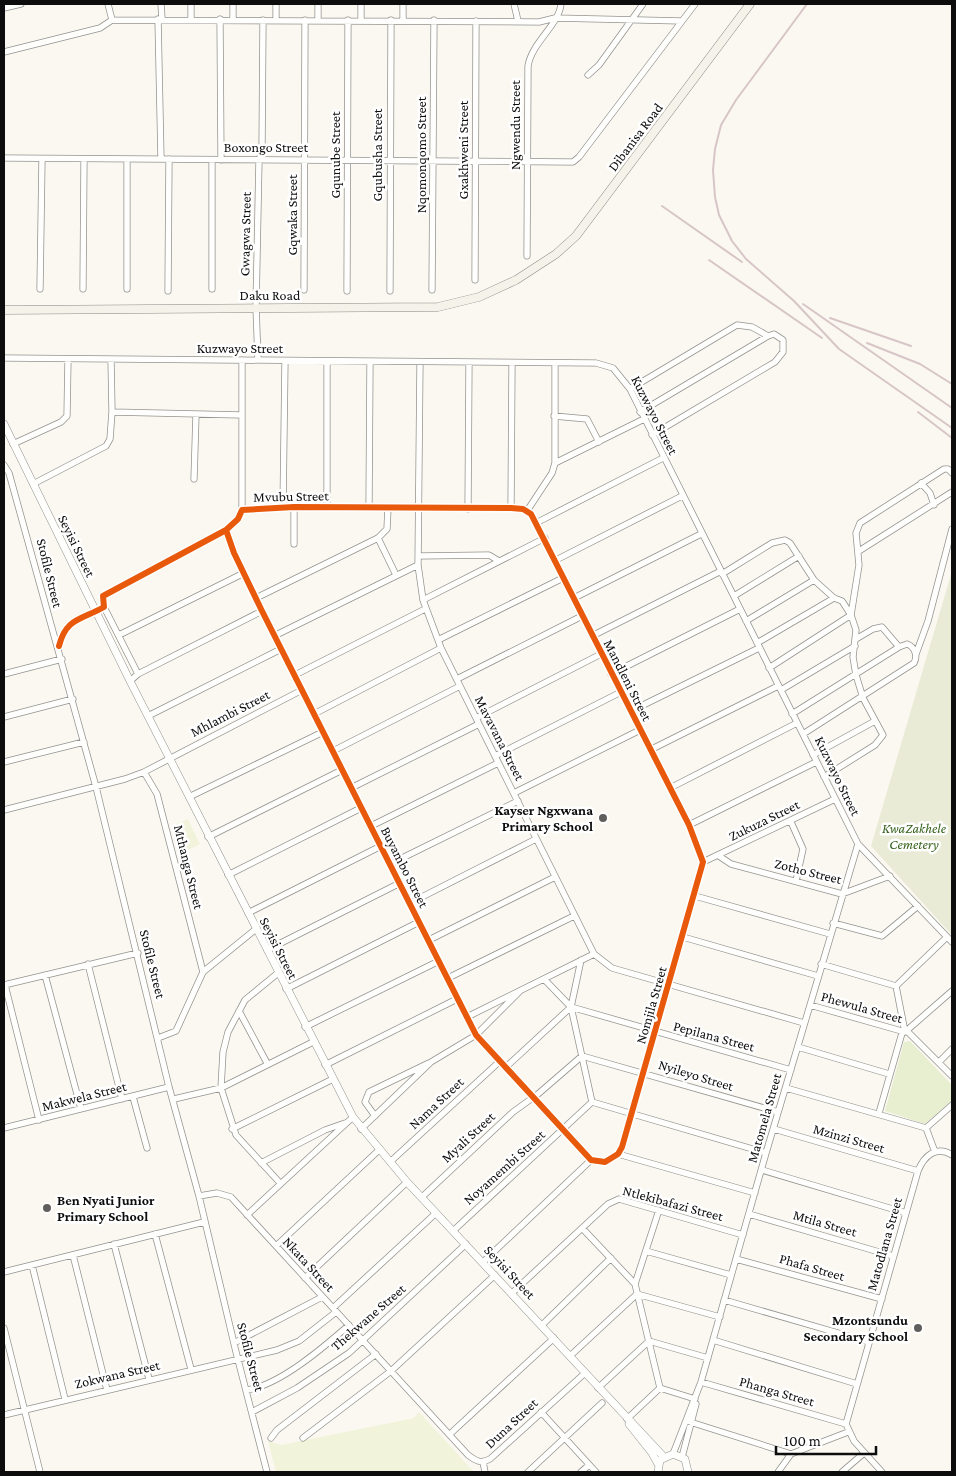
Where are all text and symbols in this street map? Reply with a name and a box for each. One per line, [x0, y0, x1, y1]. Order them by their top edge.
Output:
street label: Ngwendu Street [507, 80, 523, 170]
street label: Nqomonqomo Street [413, 96, 429, 213]
street label: Dibanisa Road [604, 99, 666, 174]
street label: Gxakhweni Street [455, 100, 471, 199]
street label: Gqubusha Street [369, 108, 385, 201]
street label: Gqunube Street [327, 111, 343, 199]
street label: Boxongo Street [224, 139, 309, 155]
street label: Gqwaka Street [284, 174, 300, 256]
street label: Gwagwa Street [236, 191, 254, 276]
street label: Daku Road [240, 287, 301, 303]
street label: Kuzwayo Street [197, 340, 284, 356]
street label: Kuzwayo Street [628, 373, 682, 457]
street label: Mvubu Street [253, 487, 329, 505]
street label: Seyisi Street [55, 512, 99, 580]
street label: Stofile Street [34, 537, 66, 610]
street label: Mandleni Street [601, 637, 656, 724]
street label: Mhlambi Street [188, 686, 273, 740]
street label: Mavavana Street [472, 693, 528, 783]
street label: Kuzwayo Street [812, 734, 864, 819]
street label: Zukuza Street [726, 796, 802, 844]
place label: Kayser Ngxwana Primary School [494, 802, 593, 834]
marker: Kayser Ngxwana Primary School [597, 812, 609, 824]
park label: KwaZakhele Cemetery [882, 820, 947, 852]
street label: Mthanga Street [171, 823, 207, 911]
street label: Buyambo Street [378, 824, 432, 910]
street label: Zotho Street [773, 855, 844, 887]
street label: Seyisi Street [257, 914, 302, 982]
street label: Stofile Street [137, 928, 169, 1001]
street label: Nomjila Street [632, 964, 671, 1046]
street label: Phewula Street [819, 988, 905, 1026]
street label: Pepilana Street [672, 1017, 757, 1055]
street label: Nyileyo Street [657, 1056, 736, 1094]
street label: Matomela Street [744, 1071, 785, 1165]
street label: Nama Street [405, 1073, 467, 1132]
street label: Makwela Street [40, 1078, 128, 1114]
street label: Myali Street [438, 1108, 498, 1166]
street label: Mzinzi Street [811, 1120, 887, 1156]
street label: Noyamembi Street [460, 1126, 548, 1208]
street label: Ntlekibafazi Street [621, 1182, 725, 1224]
place label: Ben Nyati Junior Primary School [57, 1192, 155, 1224]
street label: Matodlana Street [863, 1195, 905, 1293]
marker: Ben Nyati Junior Primary School [41, 1202, 53, 1214]
street label: Mtila Street [791, 1206, 859, 1240]
street label: Nkata Street [280, 1233, 339, 1295]
street label: Seyisi Street [481, 1242, 539, 1302]
street label: Phafa Street [778, 1250, 847, 1284]
street label: Thekwane Street [327, 1280, 409, 1354]
place label: Mzontsundu Secondary School [803, 1312, 908, 1344]
street label: Stofile Street [234, 1321, 268, 1394]
marker: Mzontsundu Secondary School [912, 1322, 924, 1334]
street label: Zokwana Street [73, 1356, 161, 1392]
street label: Phanga Street [738, 1373, 817, 1409]
street label: Duna Street [481, 1394, 541, 1451]
scale bar [776, 1424, 876, 1456]
text: 100 m [784, 1433, 821, 1449]

